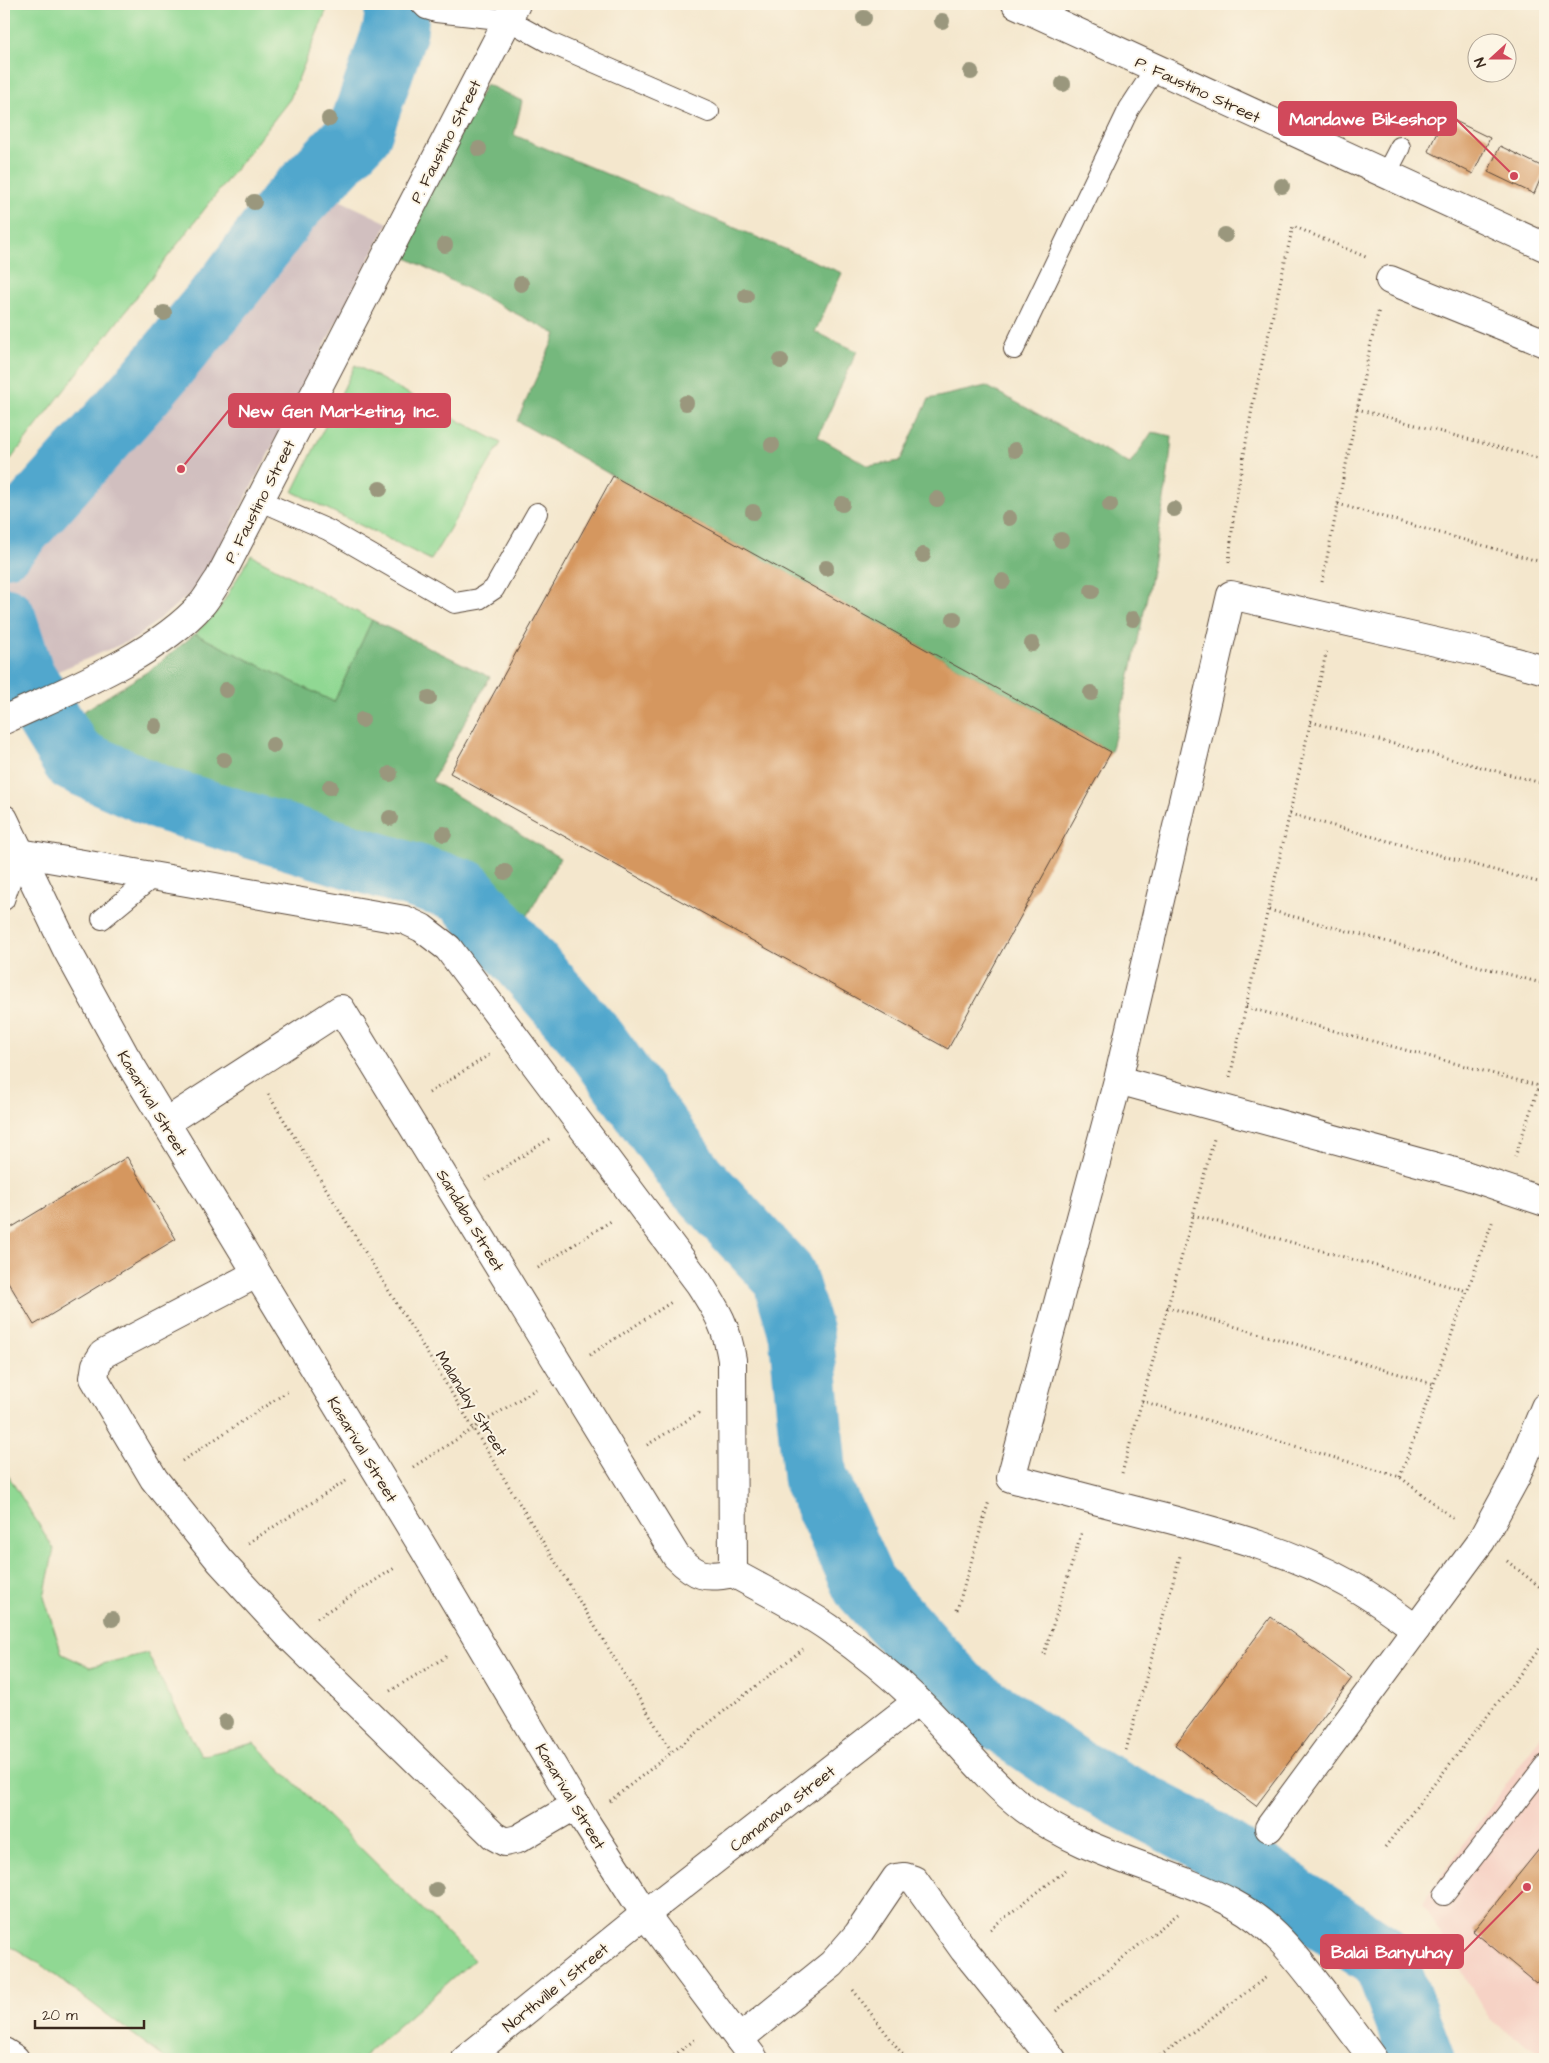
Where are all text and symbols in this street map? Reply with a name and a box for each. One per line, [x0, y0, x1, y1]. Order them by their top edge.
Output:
north arrow [1466, 32, 1516, 82]
street label: P. Faustino Street [1131, 51, 1264, 129]
text: N [1470, 54, 1492, 70]
street label: P. Faustino Street [405, 75, 487, 207]
callout: Mandawe Bikeshop [1279, 102, 1456, 135]
text: Mandawe Bikeshop [1289, 107, 1447, 132]
callout: New Gen Marketing, Inc. [229, 394, 450, 427]
text: New Gen Marketing, Inc. [239, 399, 440, 425]
street label: P. Faustino Street [219, 435, 301, 567]
street label: Kasarival Street [112, 1046, 193, 1161]
street label: Sandaba Street [431, 1165, 510, 1276]
street label: Malanday Street [429, 1346, 513, 1462]
street label: Kasarival Street [322, 1392, 403, 1507]
street label: Kasarival Street [530, 1739, 611, 1854]
street label: Camanava Street [725, 1760, 840, 1857]
callout: Balai Banyuhay [1321, 1935, 1463, 1968]
street label: Northville 1 Street [498, 1938, 614, 2038]
text: Balai Banyuhay [1331, 1940, 1453, 1966]
scale bar [35, 1998, 144, 2030]
text: 20 m [42, 2005, 78, 2026]

